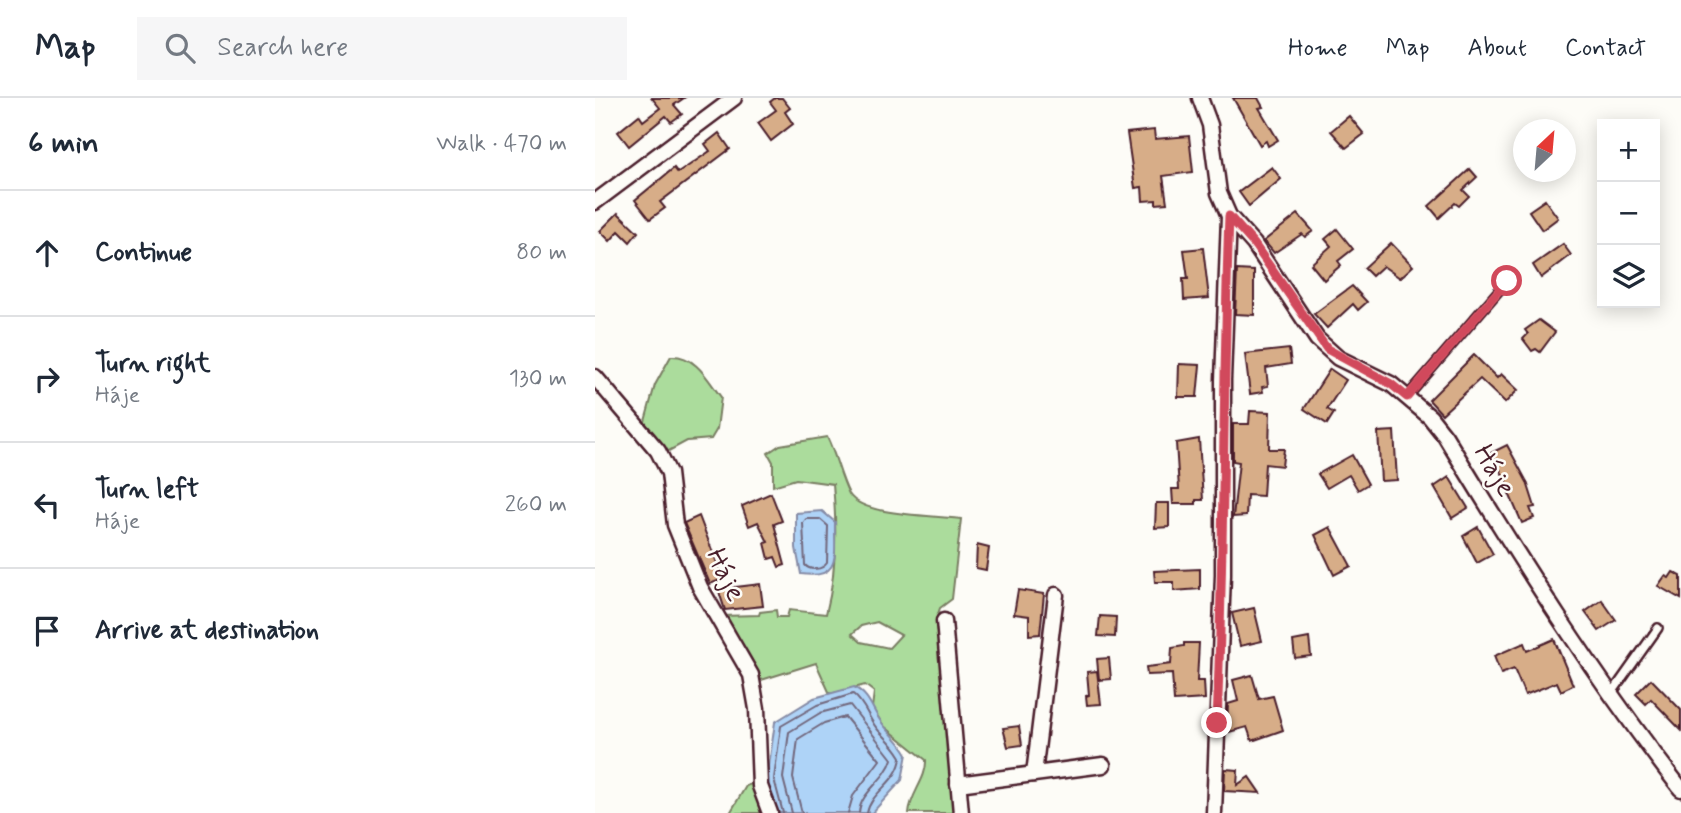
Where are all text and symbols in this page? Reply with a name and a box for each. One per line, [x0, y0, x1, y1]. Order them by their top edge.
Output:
search box [137, 17, 627, 80]
text: Map [35, 26, 95, 70]
icon: search [161, 29, 199, 67]
text: Search here [217, 31, 348, 65]
text: Home [1288, 33, 1348, 64]
text: Map [1386, 33, 1430, 64]
text: About [1468, 33, 1527, 64]
text: Contact [1565, 33, 1646, 64]
north arrow [1513, 119, 1576, 182]
map controls [1597, 119, 1660, 308]
button: + [1597, 119, 1660, 182]
text: 6 min [28, 124, 99, 163]
text: Walk · 470 m [436, 129, 567, 159]
button: − [1597, 182, 1660, 245]
icon: ahead [28, 234, 66, 272]
text: Continue [95, 236, 192, 270]
text: 80 m [516, 238, 567, 268]
button: layers [1597, 245, 1660, 308]
route start [1491, 265, 1522, 296]
text: Turn right [95, 347, 211, 381]
icon: right [28, 360, 66, 398]
text: 130 m [509, 364, 567, 394]
text: Háje [95, 381, 140, 411]
street label: Háje [1464, 438, 1524, 504]
text: Turn left [95, 473, 199, 507]
icon: left [28, 486, 66, 524]
text: 260 m [505, 490, 567, 520]
text: Háje [95, 507, 140, 537]
street label: Háje [696, 542, 754, 608]
icon: arrive [28, 612, 66, 650]
text: Arrive at destination [95, 614, 319, 648]
route end [1201, 707, 1232, 738]

